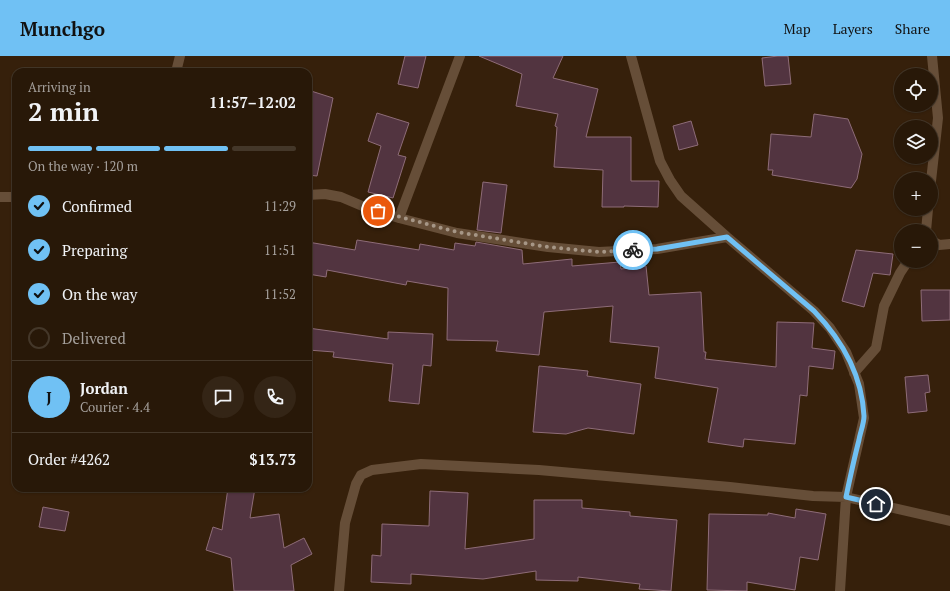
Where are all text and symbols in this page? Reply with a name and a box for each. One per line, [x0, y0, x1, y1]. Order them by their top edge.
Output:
text: Munchgo [20, 16, 105, 41]
text: Map [784, 19, 811, 38]
text: Layers [833, 19, 873, 38]
text: Share [895, 19, 930, 38]
map controls [894, 68, 938, 268]
button: locate [894, 68, 938, 112]
text: Arriving in [28, 78, 91, 96]
text: 11:57–12:02 [209, 92, 296, 112]
text: 2 min [28, 94, 99, 128]
button: layers [894, 120, 938, 164]
text: On the way · 120 m [28, 157, 138, 175]
button: + [894, 172, 938, 216]
pin [361, 194, 395, 228]
icon: check [28, 195, 50, 217]
text: Confirmed [62, 196, 132, 216]
text: 11:29 [264, 197, 296, 215]
icon: bag [367, 200, 389, 222]
button: − [894, 224, 938, 268]
courier [613, 230, 653, 270]
icon: check [28, 239, 50, 261]
icon: bike [622, 239, 644, 261]
text: Preparing [62, 240, 127, 260]
text: 11:51 [264, 241, 296, 259]
icon: check [28, 283, 50, 305]
text: On the way [62, 284, 137, 304]
text: 11:52 [264, 285, 296, 303]
text: Delivered [62, 328, 126, 348]
button: chat [202, 376, 244, 418]
button: phone [254, 376, 296, 418]
text: Jordan [80, 378, 128, 398]
text: J [46, 387, 52, 407]
text: Courier · 4.4 [80, 398, 150, 416]
text: Order #4262 [28, 449, 110, 469]
text: $13.73 [249, 449, 296, 469]
pin [859, 487, 893, 521]
icon: home [865, 493, 887, 515]

